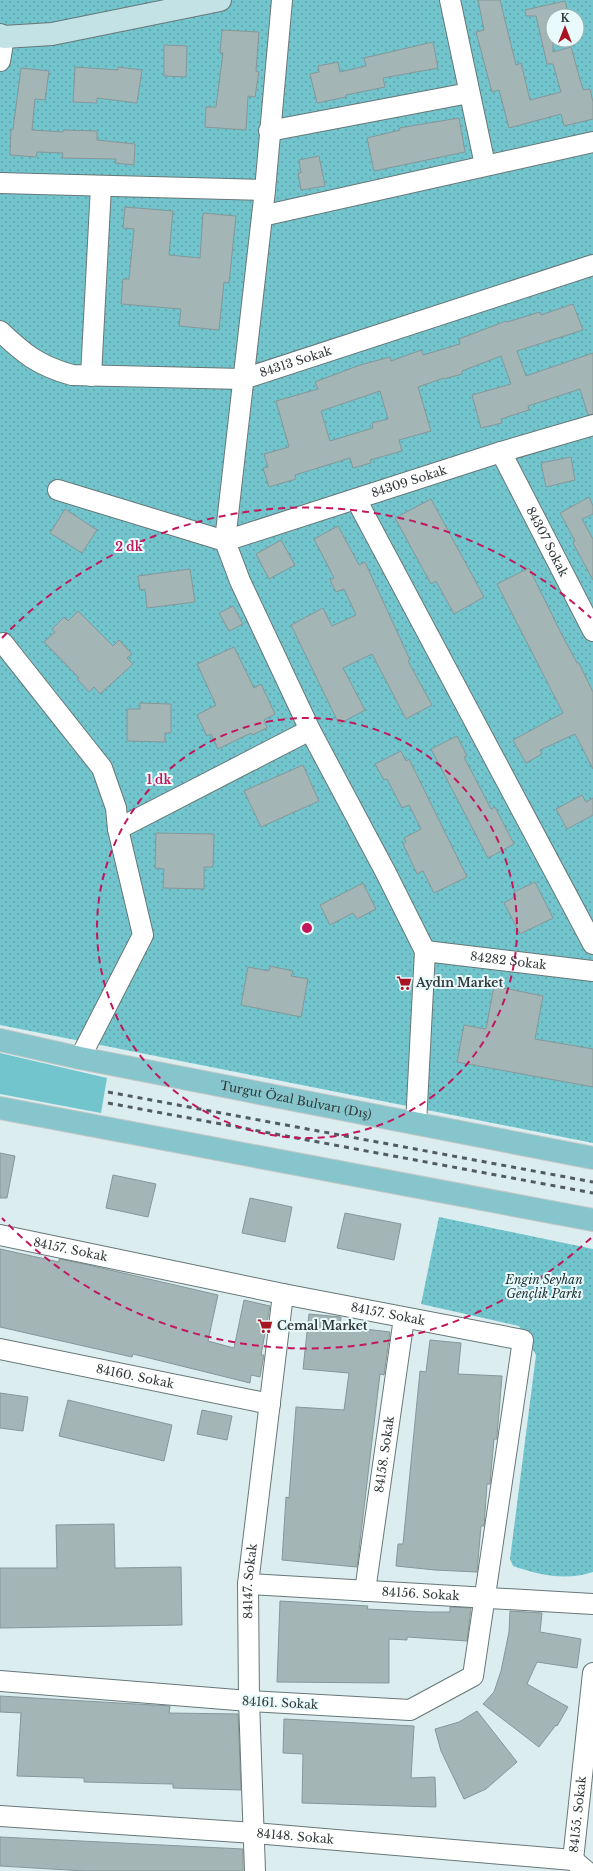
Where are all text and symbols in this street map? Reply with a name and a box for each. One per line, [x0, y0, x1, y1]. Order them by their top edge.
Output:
north arrow [545, 8, 585, 48]
text: K [560, 11, 570, 25]
street label: 84313 Sokak [258, 342, 334, 380]
street label: 84309 Sokak [369, 462, 449, 500]
street label: 84307 Sokak [523, 504, 572, 580]
text: 2 dk [115, 539, 144, 554]
text: 1 dk [147, 772, 172, 787]
centre of rings [300, 921, 314, 935]
street label: 84282 Sokak [469, 948, 548, 972]
supermarket icon: Aydın Market [395, 974, 413, 992]
place label: Aydın Market [415, 975, 503, 990]
street label: Turgut Özal Bulvarı (Dış) [219, 1078, 373, 1122]
street label: 84157. Sokak [32, 1234, 110, 1264]
park label: Engin Seyhan Gençlik Parkı [504, 1272, 583, 1301]
street label: 84157. Sokak [350, 1299, 427, 1328]
supermarket icon: Cemal Market [256, 1317, 274, 1335]
place label: Cemal Market [277, 1318, 368, 1333]
street label: 84160. Sokak [95, 1361, 176, 1391]
street label: 84158. Sokak [371, 1414, 397, 1494]
street label: 84147. Sokak [240, 1542, 260, 1619]
street label: 84156. Sokak [381, 1584, 461, 1603]
street label: 84161. Sokak [242, 1693, 319, 1712]
street label: 84155. Sokak [566, 1775, 589, 1853]
street label: 84148. Sokak [256, 1825, 335, 1847]

